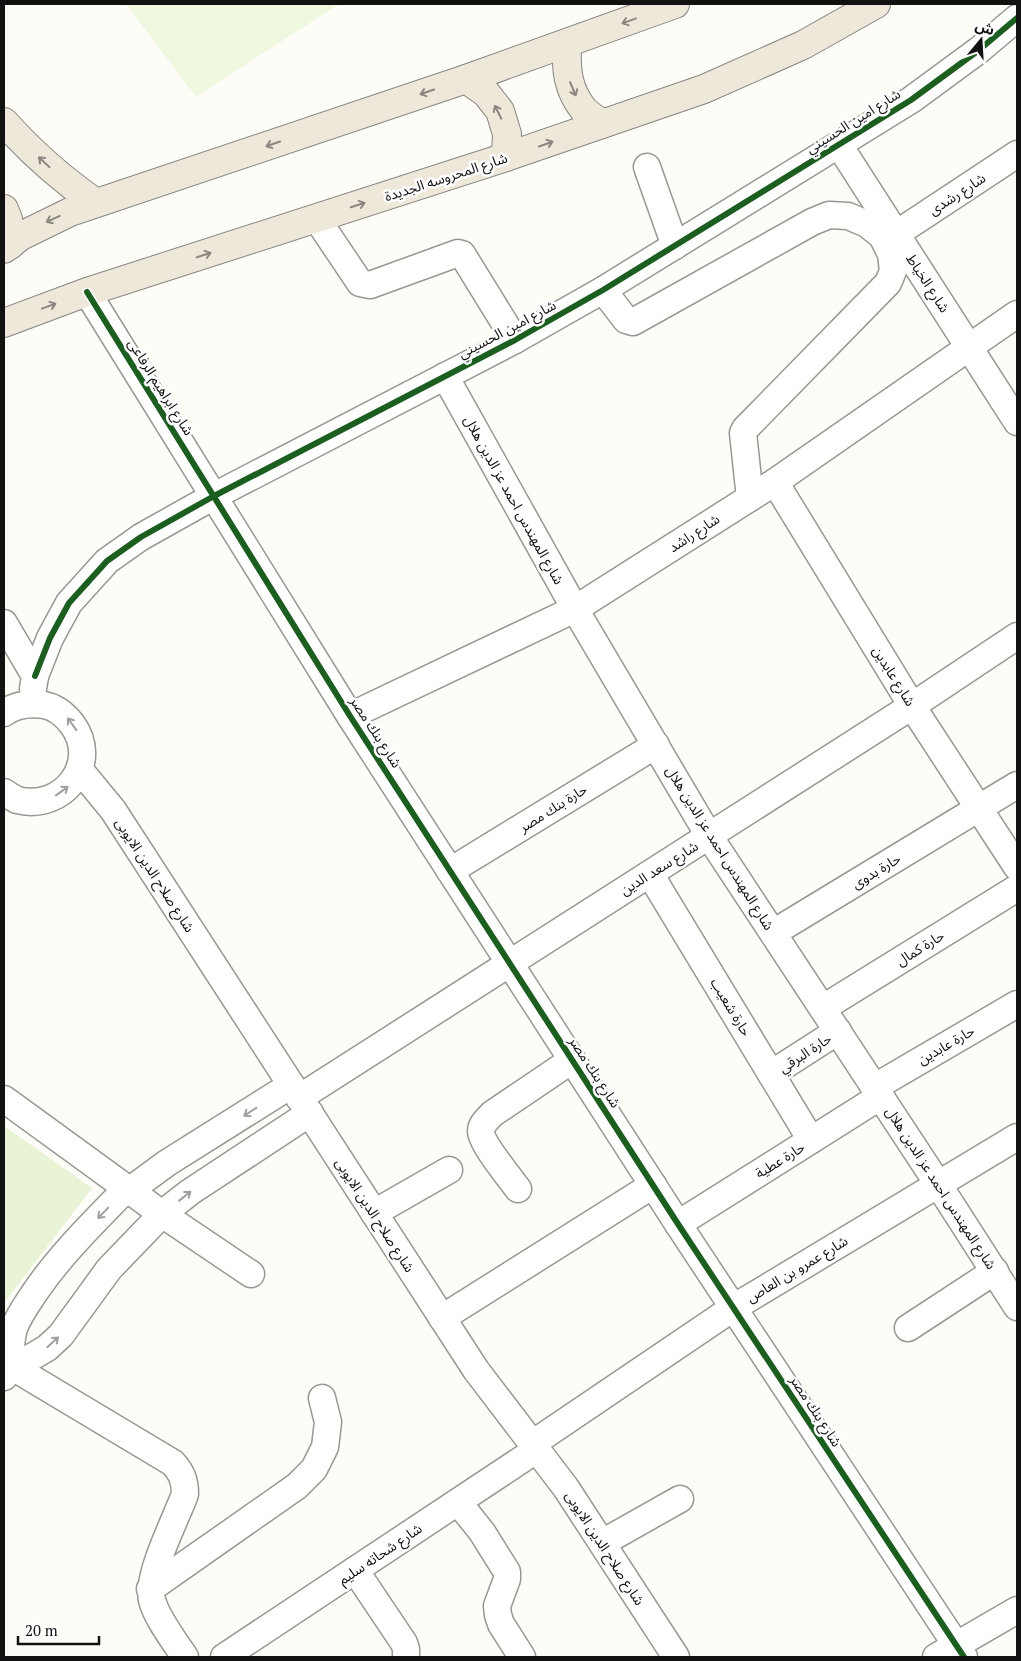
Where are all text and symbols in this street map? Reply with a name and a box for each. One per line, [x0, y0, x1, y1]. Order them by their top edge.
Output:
north arrow [956, 15, 1006, 65]
text: ش [973, 15, 997, 39]
one-way arrow [622, 17, 638, 26]
one-way arrow [569, 81, 578, 96]
street label: شارع امين الحسيني [802, 84, 905, 159]
one-way arrow [419, 88, 435, 98]
one-way arrow [493, 105, 502, 120]
one-way arrow [538, 139, 553, 148]
one-way arrow [265, 140, 281, 149]
street label: شارع المحروسه الجديدة [382, 148, 510, 207]
one-way arrow [38, 156, 51, 168]
street label: شارع رشدى [925, 168, 990, 221]
one-way arrow [350, 200, 366, 209]
one-way arrow [46, 215, 61, 225]
one-way arrow [195, 249, 211, 259]
street label: شارع الخياط [901, 249, 955, 317]
street label: شارع امين الحسيني [454, 295, 560, 364]
one-way arrow [41, 301, 57, 310]
street label: شارع ابراهيم الرفاعى [122, 335, 199, 440]
street label: شارع المهندس احمد عز الدين هلال [458, 412, 569, 589]
street label: شارع راشد [665, 509, 724, 558]
street label: شارع عابدين [867, 642, 920, 710]
street label: شارع بنك مصر [344, 691, 407, 772]
one-way arrow [66, 718, 77, 731]
street label: شارع المهندس احمد عز الدين هلال [660, 762, 779, 935]
street label: حارة بنك مصر [514, 779, 590, 837]
one-way arrow [55, 786, 68, 797]
street label: شارع صلاح الدين الايوبى [110, 814, 200, 937]
street label: شارع سعد الدين [616, 836, 702, 901]
street label: حارة بدوى [848, 848, 904, 893]
street label: حارة كمال [892, 925, 948, 970]
street label: حارة شعيب [707, 974, 756, 1039]
street label: حارة عابدين [914, 1021, 978, 1068]
street label: حارة البرقي [775, 1028, 836, 1079]
street label: شارع بنك مصر [563, 1031, 626, 1112]
street label: شارع المهندس احمد عز الدين هلال [880, 1103, 1001, 1274]
one-way arrow [243, 1106, 257, 1117]
street label: حارة عطية [751, 1137, 808, 1182]
street label: شارع صلاح الدين الايوبى [330, 1154, 420, 1277]
one-way arrow [178, 1191, 192, 1201]
one-way arrow [97, 1206, 109, 1219]
street label: شارع عمرو بن العاص [743, 1231, 852, 1308]
one-way arrow [47, 1336, 60, 1348]
street label: شارع بنك مصر [784, 1370, 847, 1451]
street label: شارع صلاح الدين الايوبى [560, 1487, 650, 1610]
street label: شارع شحاته سليم [334, 1518, 427, 1590]
scale bar [18, 1614, 99, 1646]
text: 20 m [25, 1620, 58, 1640]

